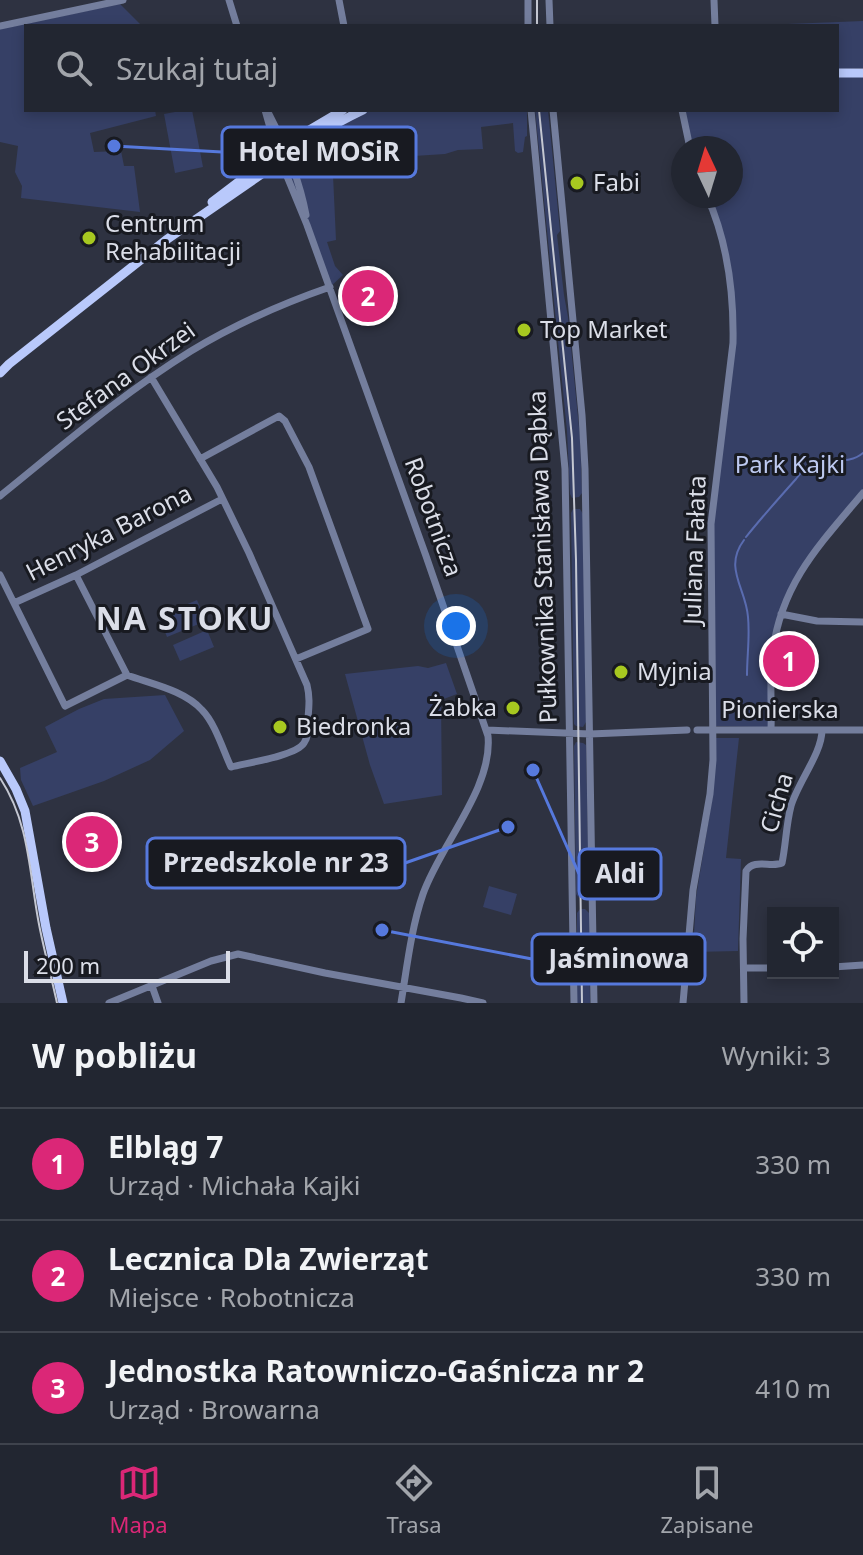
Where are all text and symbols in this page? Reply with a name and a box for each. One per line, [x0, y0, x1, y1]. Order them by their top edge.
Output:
search box [24, 24, 839, 112]
icon: search [52, 46, 96, 90]
text: Szukaj tutaj [116, 48, 278, 89]
callout: Hotel MOSiR [222, 127, 416, 177]
text: Hotel MOSiR [238, 133, 401, 169]
north arrow [671, 136, 743, 208]
place label: Fabi [593, 165, 640, 198]
marker: Fabi [568, 174, 586, 192]
place label: Centrum Rehabilitacji [105, 206, 241, 267]
marker: Centrum Rehabilitacji [80, 229, 98, 247]
pin: 2 [342, 266, 394, 326]
place label: Top Market [540, 312, 668, 345]
street label: Stefana Okrzei [49, 313, 201, 436]
marker: Top Market [515, 321, 533, 339]
street label: Pułkownika Stanisława Dąbka [519, 390, 564, 724]
park label: Park Kajki [735, 447, 845, 480]
street label: Robotnicza [398, 452, 471, 581]
street label: Juliana Fałata [674, 475, 713, 627]
street label: Henryka Barona [20, 476, 197, 588]
district label: NA STOKU [96, 596, 274, 639]
your location [436, 606, 476, 646]
pin: 1 [763, 631, 815, 691]
place label: Myjnia [637, 654, 712, 687]
marker: Myjnia [612, 663, 630, 681]
place label: Żabka [429, 690, 497, 723]
street label: Pionierska [721, 692, 839, 725]
marker: Żabka [504, 699, 522, 717]
place label: Biedronka [296, 709, 411, 742]
marker: Biedronka [271, 718, 289, 736]
street label: Cicha [751, 769, 800, 837]
pin: 3 [66, 812, 118, 872]
callout: Przedszkole nr 23 [147, 838, 405, 888]
text: Przedszkole nr 23 [163, 844, 389, 880]
callout: Aldi [579, 849, 661, 899]
text: Aldi [595, 855, 645, 891]
map controls [767, 907, 839, 979]
button: locate [767, 907, 839, 979]
callout: Jaśminowa [532, 934, 705, 984]
text: Jaśminowa [547, 940, 689, 976]
scale bar [24, 947, 230, 983]
text: 200 m [36, 950, 100, 980]
text: W pobliżu [32, 1032, 197, 1078]
text: Wyniki: 3 [722, 1037, 831, 1073]
text: Elbląg 7 [108, 1126, 224, 1167]
text: 1 [51, 1146, 65, 1182]
text: 330 m [755, 1146, 831, 1182]
text: Urząd · Michała Kajki [108, 1167, 361, 1203]
text: Lecznica Dla Zwierząt [108, 1238, 428, 1279]
text: 2 [51, 1258, 65, 1294]
text: 330 m [755, 1258, 831, 1294]
text: Miejsce · Robotnicza [108, 1279, 355, 1315]
text: Jednostka Ratowniczo-Gaśnicza nr 2 [108, 1350, 644, 1391]
text: 3 [51, 1370, 65, 1406]
text: 410 m [755, 1370, 831, 1406]
text: Urząd · Browarna [108, 1391, 320, 1427]
tab: Mapa [109, 1461, 168, 1539]
tab: Trasa [387, 1461, 442, 1539]
tab: Zapisane [660, 1461, 754, 1539]

